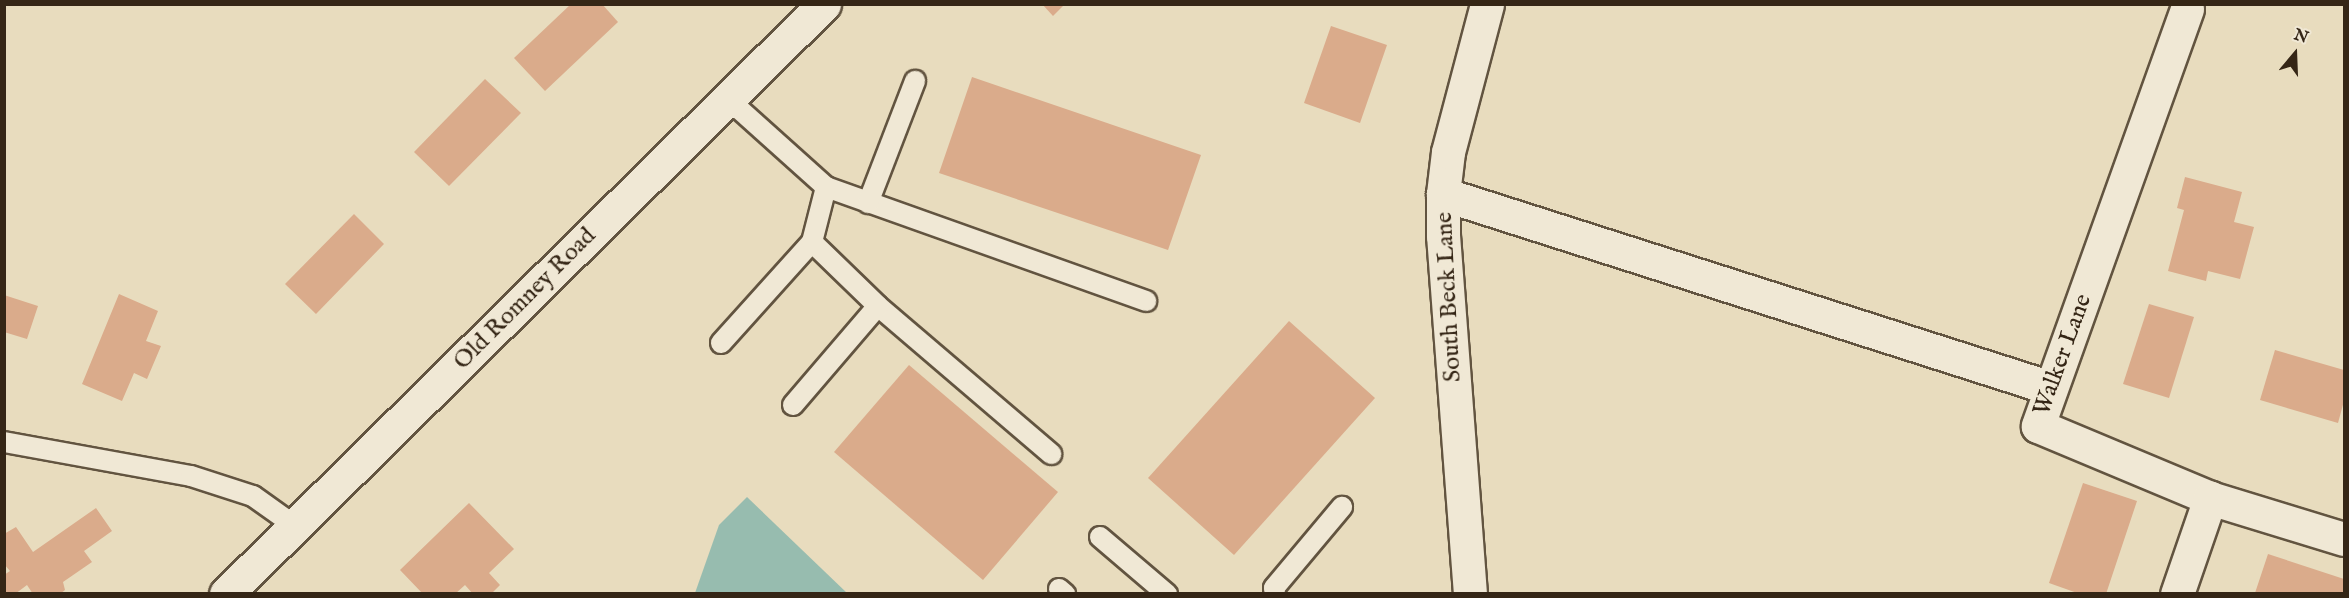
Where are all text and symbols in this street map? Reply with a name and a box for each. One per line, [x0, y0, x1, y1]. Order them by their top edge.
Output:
north arrow [2265, 24, 2325, 84]
text: N [2291, 25, 2311, 49]
street label: South Beck Lane [1430, 211, 1468, 383]
street label: Old Romney Road [448, 222, 602, 376]
street label: Walker Lane [2028, 290, 2098, 420]

